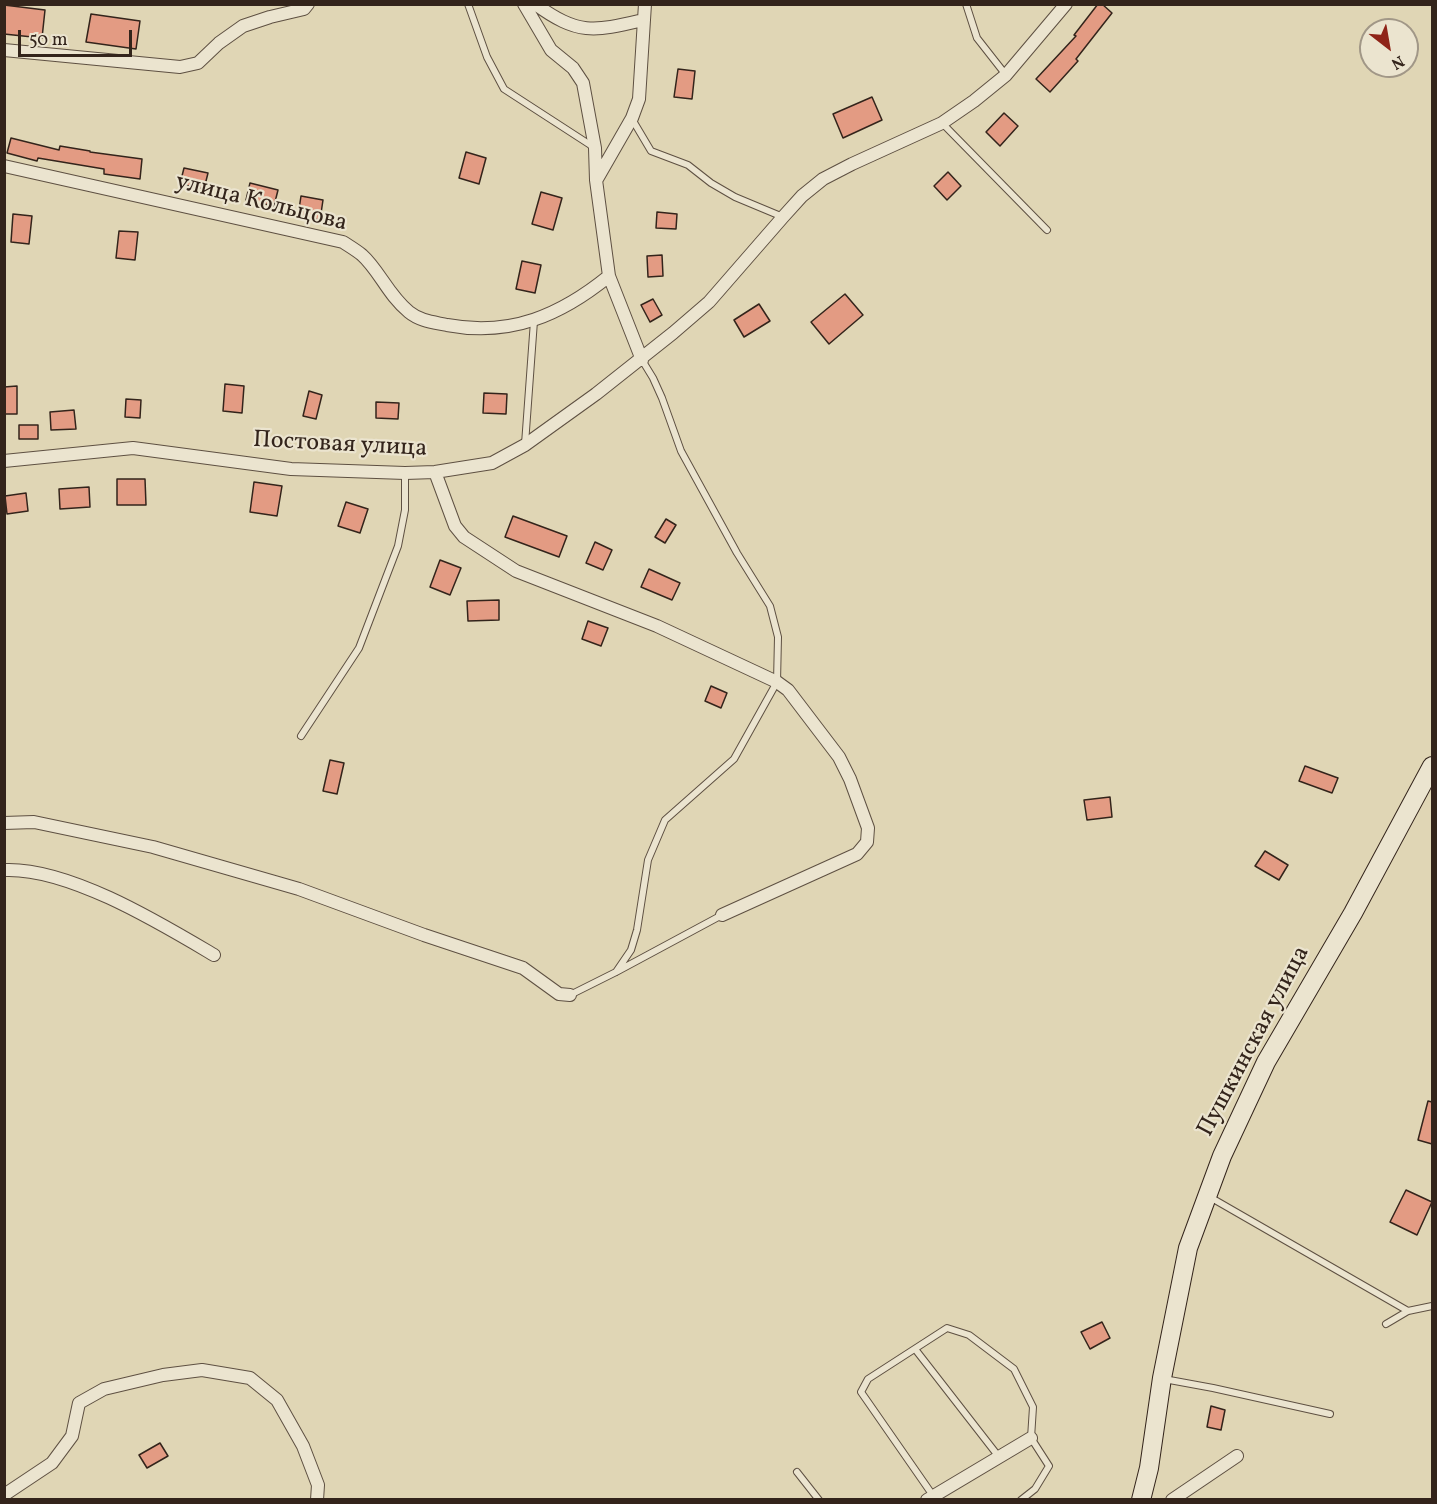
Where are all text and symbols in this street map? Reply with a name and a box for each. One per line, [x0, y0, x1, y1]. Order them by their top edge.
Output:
scale bar [21, 18, 135, 56]
north arrow [1359, 18, 1419, 78]
text: 50 m [29, 28, 68, 53]
text: N [1387, 49, 1408, 74]
street label: улица Кольцова [172, 169, 350, 239]
street label: Постовая улица [252, 427, 428, 465]
street label: Пушкинская улица [1193, 942, 1317, 1142]

